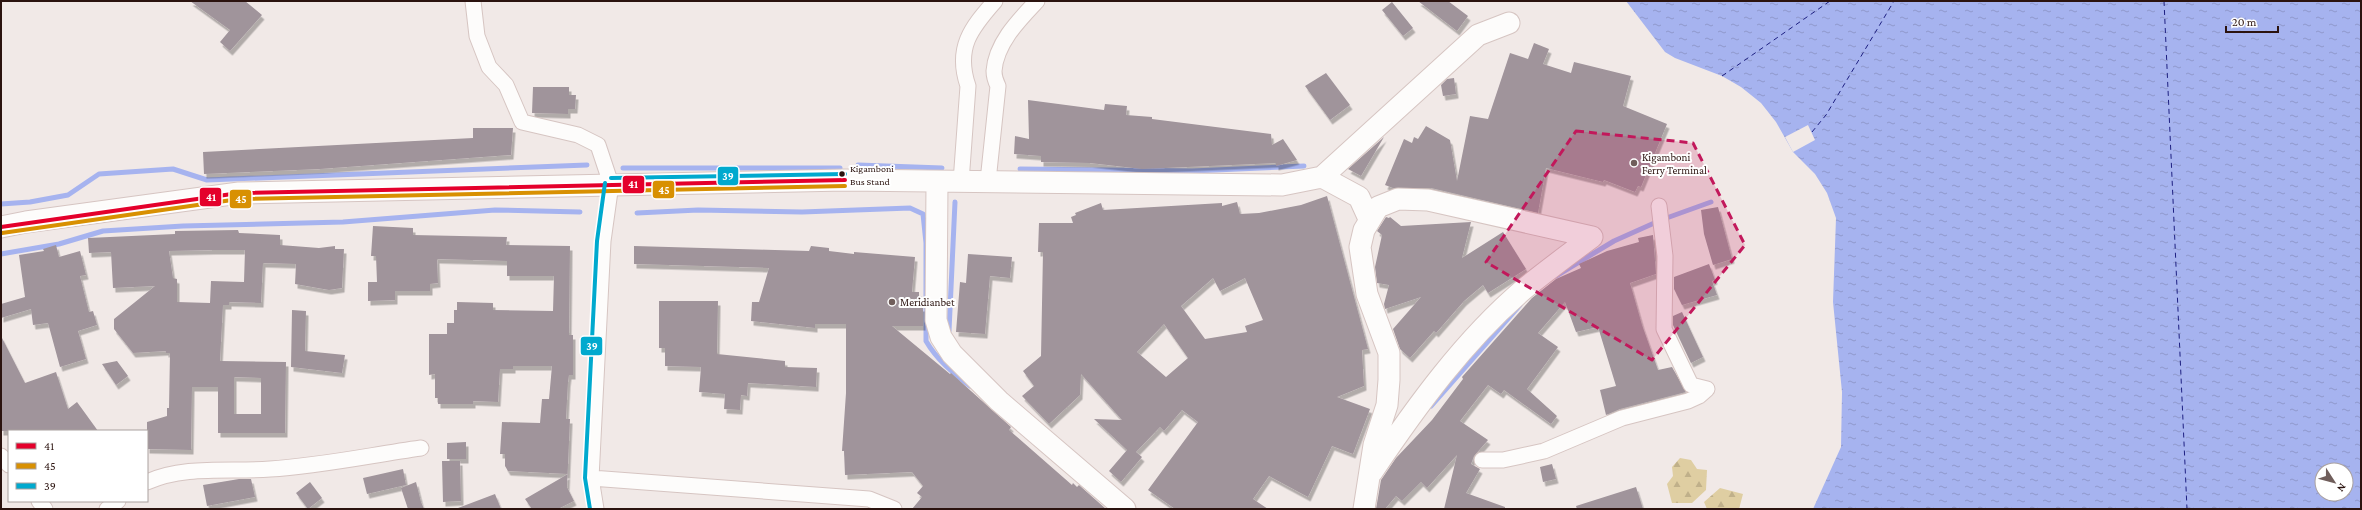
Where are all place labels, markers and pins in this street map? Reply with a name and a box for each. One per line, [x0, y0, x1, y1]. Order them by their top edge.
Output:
place label: Kigamboni Ferry Terminal [1642, 151, 1707, 177]
marker: Kigamboni Ferry Terminal [1629, 158, 1639, 168]
place label: Kigamboni Bus Stand [850, 163, 894, 187]
marker: Kigamboni Bus Stand [837, 169, 847, 179]
place label: Meridianbet [900, 296, 955, 308]
marker: Meridianbet [887, 297, 897, 307]

